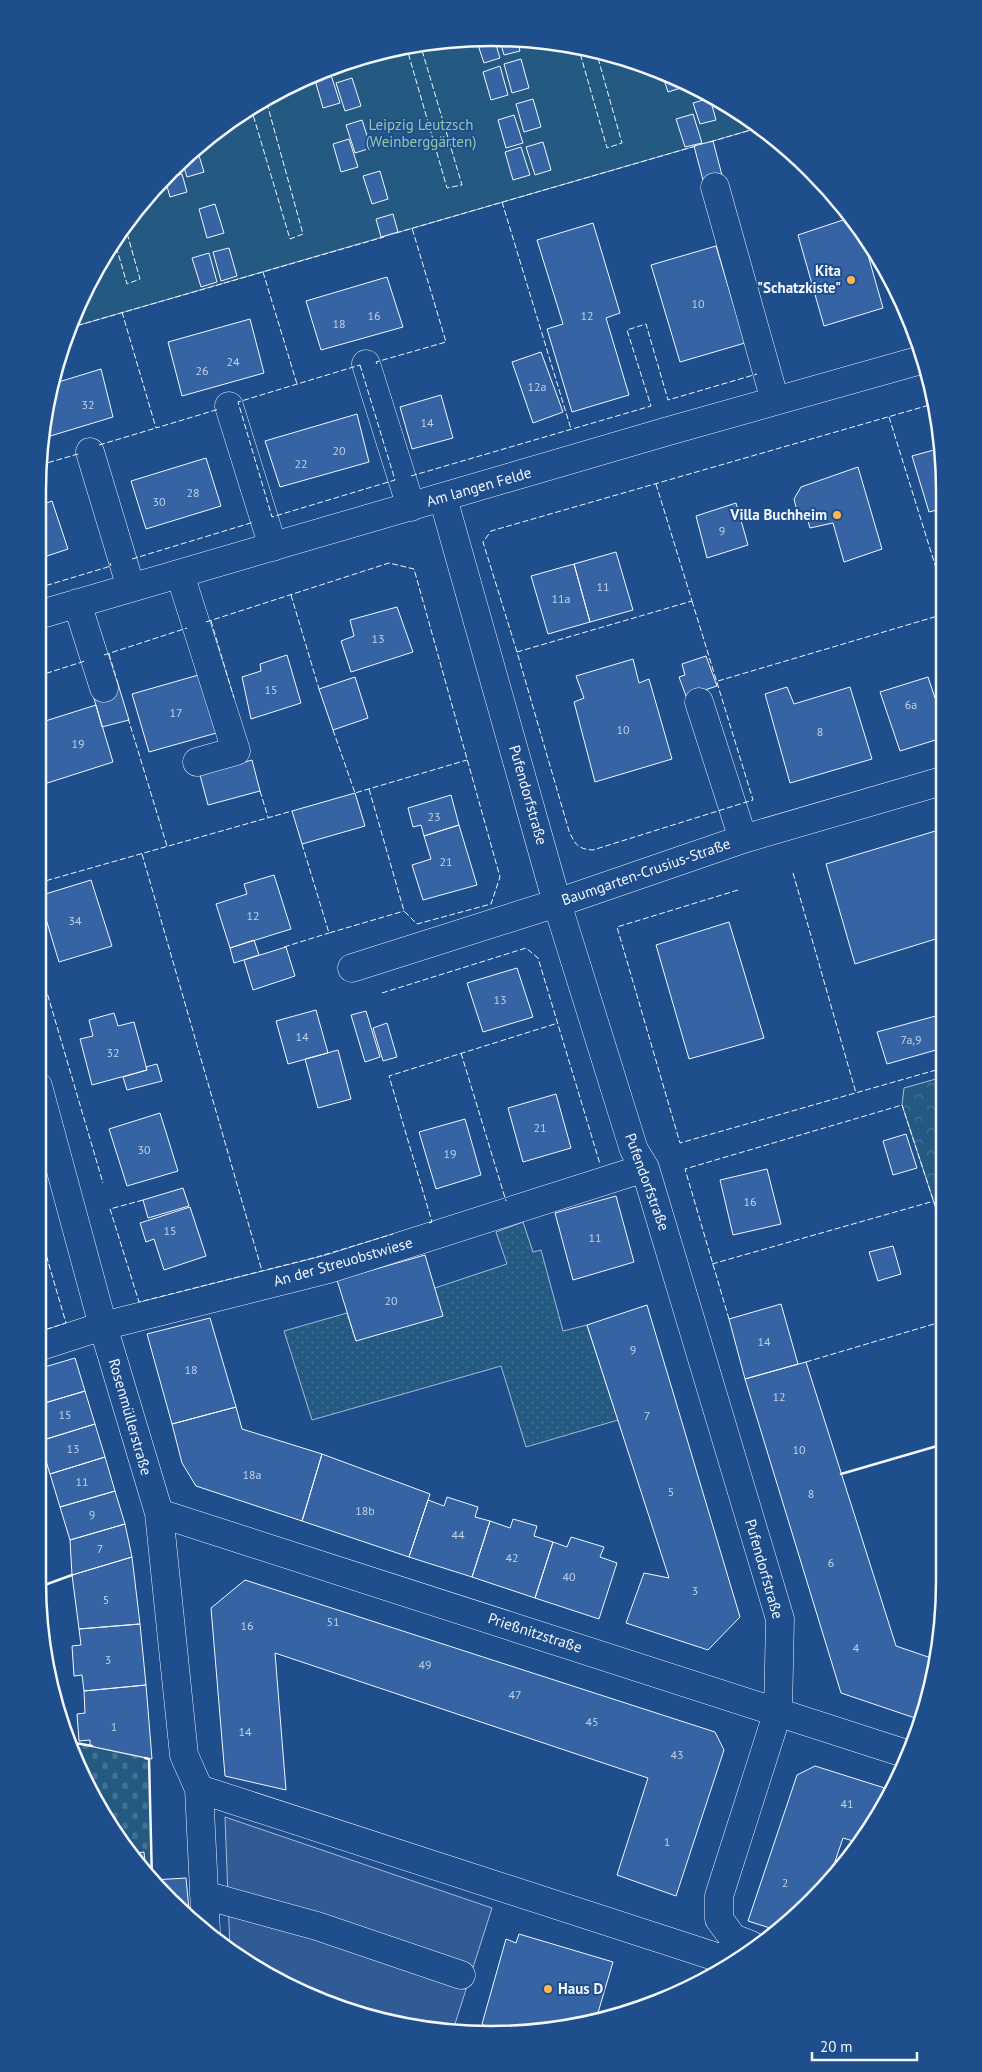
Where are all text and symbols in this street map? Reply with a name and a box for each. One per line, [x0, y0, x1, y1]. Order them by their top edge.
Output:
park label: Leipzig Leutzsch (Weinberggärten) [366, 115, 476, 151]
place label: Kita "Schatzkiste" [757, 261, 841, 297]
marker: Kita "Schatzkiste" [845, 274, 857, 286]
house number: 10 [691, 296, 705, 311]
house number: 16 [367, 308, 381, 323]
house number: 12 [580, 308, 594, 323]
house number: 18 [332, 316, 346, 331]
house number: 24 [226, 354, 240, 369]
house number: 26 [195, 363, 209, 378]
house number: 12a [527, 379, 547, 394]
house number: 32 [81, 397, 95, 412]
house number: 14 [420, 415, 434, 430]
house number: 20 [332, 443, 346, 458]
house number: 22 [294, 456, 308, 471]
street label: Am langen Felde [424, 462, 534, 511]
house number: 28 [186, 485, 200, 500]
house number: 30 [152, 494, 166, 509]
place label: Villa Buchheim [729, 505, 827, 524]
marker: Villa Buchheim [831, 509, 843, 521]
house number: 9 [719, 523, 725, 538]
house number: 11 [596, 579, 610, 594]
house number: 11a [551, 591, 571, 606]
house number: 13 [371, 631, 385, 646]
house number: 15 [264, 682, 278, 697]
house number: 6a [905, 697, 917, 712]
house number: 17 [169, 705, 183, 720]
house number: 10 [616, 722, 630, 737]
house number: 8 [817, 724, 823, 739]
house number: 19 [71, 736, 85, 751]
street label: Pufendorfstraße [505, 743, 552, 847]
house number: 23 [427, 809, 441, 824]
street label: Baumgarten-Crusius-Straße [559, 834, 733, 909]
house number: 21 [439, 854, 453, 869]
house number: 12 [246, 908, 260, 923]
house number: 34 [68, 913, 82, 928]
house number: 13 [493, 992, 507, 1007]
house number: 14 [295, 1029, 309, 1044]
house number: 7a,9 [900, 1032, 922, 1047]
house number: 32 [106, 1045, 120, 1060]
house number: 21 [533, 1120, 547, 1135]
street label: Pufendorfstraße [621, 1130, 674, 1233]
house number: 30 [137, 1142, 151, 1157]
house number: 19 [443, 1146, 457, 1161]
house number: 16 [743, 1194, 757, 1209]
house number: 15 [163, 1223, 177, 1238]
house number: 11 [588, 1230, 602, 1245]
street label: An der Streuobstwiese [271, 1233, 415, 1290]
house number: 20 [384, 1293, 398, 1308]
house number: 14 [757, 1334, 771, 1349]
house number: 9 [630, 1342, 636, 1357]
street label: Rosenmüllerstraße [105, 1356, 156, 1477]
house number: 18 [184, 1362, 198, 1377]
house number: 12 [772, 1389, 786, 1404]
house number: 15 [58, 1407, 72, 1422]
house number: 7 [644, 1408, 650, 1423]
house number: 13 [66, 1441, 80, 1456]
house number: 10 [792, 1442, 806, 1457]
house number: 18a [242, 1467, 262, 1482]
house number: 11 [75, 1474, 89, 1489]
house number: 5 [668, 1484, 674, 1499]
house number: 8 [808, 1486, 814, 1501]
house number: 18b [355, 1503, 375, 1518]
house number: 9 [89, 1507, 95, 1522]
street label: Pufendorfstraße [741, 1517, 788, 1621]
house number: 44 [451, 1527, 465, 1542]
house number: 7 [97, 1541, 103, 1556]
house number: 42 [505, 1550, 519, 1565]
house number: 6 [828, 1555, 834, 1570]
house number: 40 [562, 1569, 576, 1584]
house number: 3 [692, 1583, 698, 1598]
house number: 5 [103, 1592, 109, 1607]
street label: Prießnitzstraße [486, 1608, 585, 1657]
house number: 51 [326, 1614, 340, 1629]
house number: 16 [240, 1618, 254, 1633]
house number: 4 [853, 1640, 860, 1655]
house number: 3 [105, 1652, 111, 1667]
house number: 49 [418, 1657, 432, 1672]
house number: 47 [508, 1687, 522, 1702]
house number: 45 [585, 1714, 599, 1729]
house number: 1 [111, 1719, 117, 1734]
house number: 14 [238, 1724, 252, 1739]
house number: 43 [670, 1747, 684, 1762]
house number: 41 [840, 1796, 854, 1811]
house number: 1 [664, 1834, 670, 1849]
house number: 2 [782, 1875, 788, 1890]
place label: Haus D [558, 1979, 603, 1998]
marker: Haus D [542, 1983, 554, 1995]
scale bar [812, 2030, 917, 2062]
text: 20 m [820, 2037, 853, 2056]

